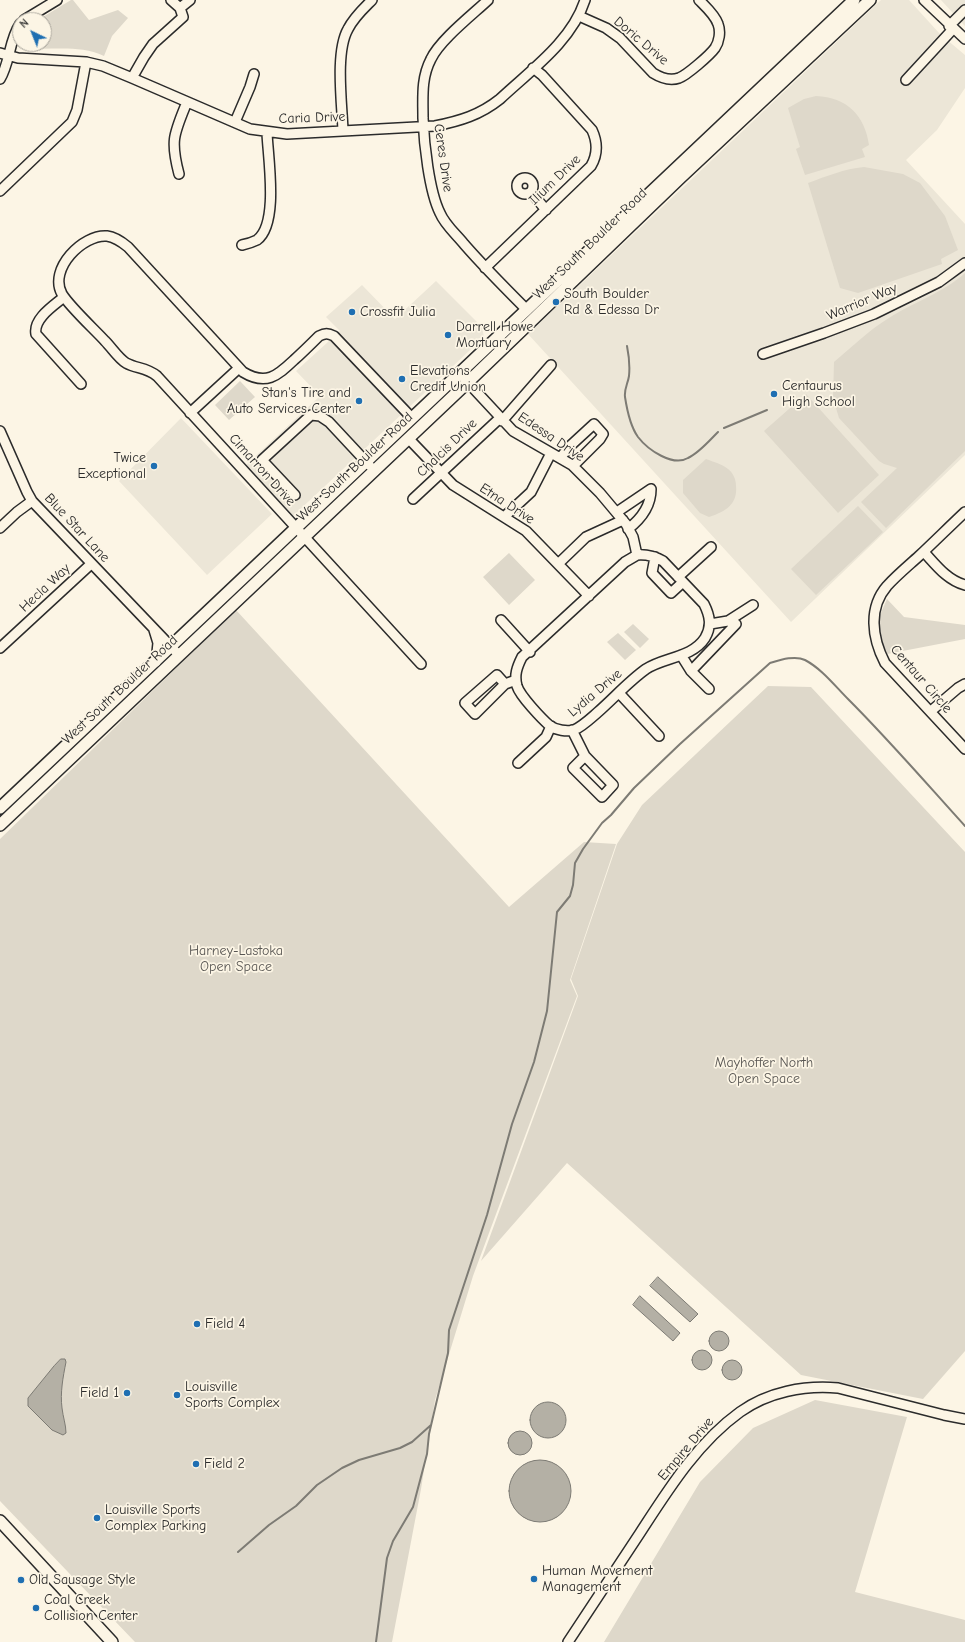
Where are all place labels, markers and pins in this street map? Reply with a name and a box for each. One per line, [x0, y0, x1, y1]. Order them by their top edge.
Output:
place label: South Boulder Rd & Edessa Dr [564, 286, 659, 318]
marker: South Boulder Rd & Edessa Dr [551, 297, 561, 307]
place label: Crossfit Julia [360, 304, 436, 320]
marker: Crossfit Julia [347, 307, 357, 317]
place label: Darrell Howe Mortuary [456, 319, 533, 352]
marker: Darrell Howe Mortuary [443, 330, 453, 340]
place label: Elevations Credit Union [410, 363, 486, 396]
marker: Elevations Credit Union [397, 374, 407, 384]
place label: Centaurus High School [782, 378, 855, 410]
place label: Stan's Tire and Auto Services Center [227, 385, 351, 418]
marker: Centaurus High School [769, 389, 779, 399]
marker: Stan's Tire and Auto Services Center [354, 396, 364, 406]
place label: Twice Exceptional [78, 450, 146, 482]
marker: Twice Exceptional [149, 461, 159, 471]
place label: Field 4 [205, 1316, 245, 1332]
marker: Field 4 [192, 1319, 202, 1329]
place label: Louisville Sports Complex [185, 1379, 279, 1412]
place label: Field 1 [80, 1385, 119, 1401]
marker: Field 1 [122, 1388, 132, 1398]
marker: Louisville Sports Complex [172, 1390, 182, 1400]
place label: Field 2 [204, 1456, 245, 1472]
marker: Field 2 [191, 1459, 201, 1469]
place label: Louisville Sports Complex Parking [105, 1502, 207, 1534]
marker: Louisville Sports Complex Parking [92, 1513, 102, 1523]
place label: Human Movement Management [542, 1563, 652, 1596]
place label: Old Sausage Style [29, 1572, 135, 1588]
marker: Human Movement Management [529, 1574, 539, 1584]
marker: Old Sausage Style [16, 1575, 26, 1585]
place label: Coal Creek Collision Center [44, 1592, 138, 1624]
marker: Coal Creek Collision Center [31, 1603, 41, 1613]

